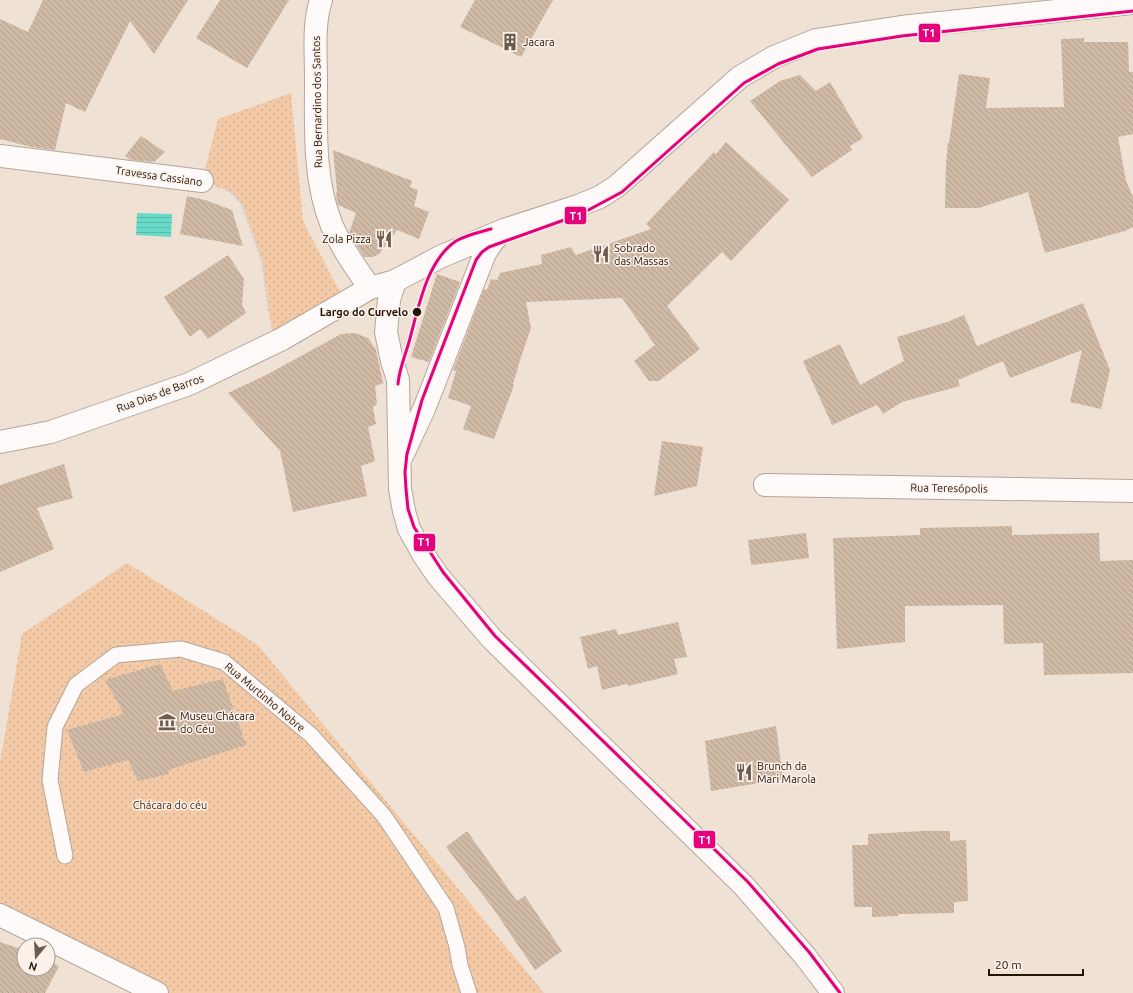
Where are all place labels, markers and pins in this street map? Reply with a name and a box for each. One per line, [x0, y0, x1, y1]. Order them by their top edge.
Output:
building icon: Jacara [500, 32, 520, 52]
place label: Jacara [523, 36, 555, 48]
restaurant icon: Zola Pizza [374, 229, 394, 249]
place label: Zola Pizza [322, 233, 371, 245]
place label: Sobrado das Massas [614, 242, 669, 267]
restaurant icon: Sobrado das Massas [591, 244, 611, 264]
place label: Largo do Curvelo [320, 306, 408, 318]
marker: Largo do Curvelo [411, 306, 423, 318]
place label: Museu Chácara do Céu [180, 710, 255, 735]
museum icon: Museu Chácara do Céu [157, 712, 177, 732]
place label: Brunch da Mari Marola [757, 760, 816, 785]
restaurant icon: Brunch da Mari Marola [734, 762, 754, 782]

